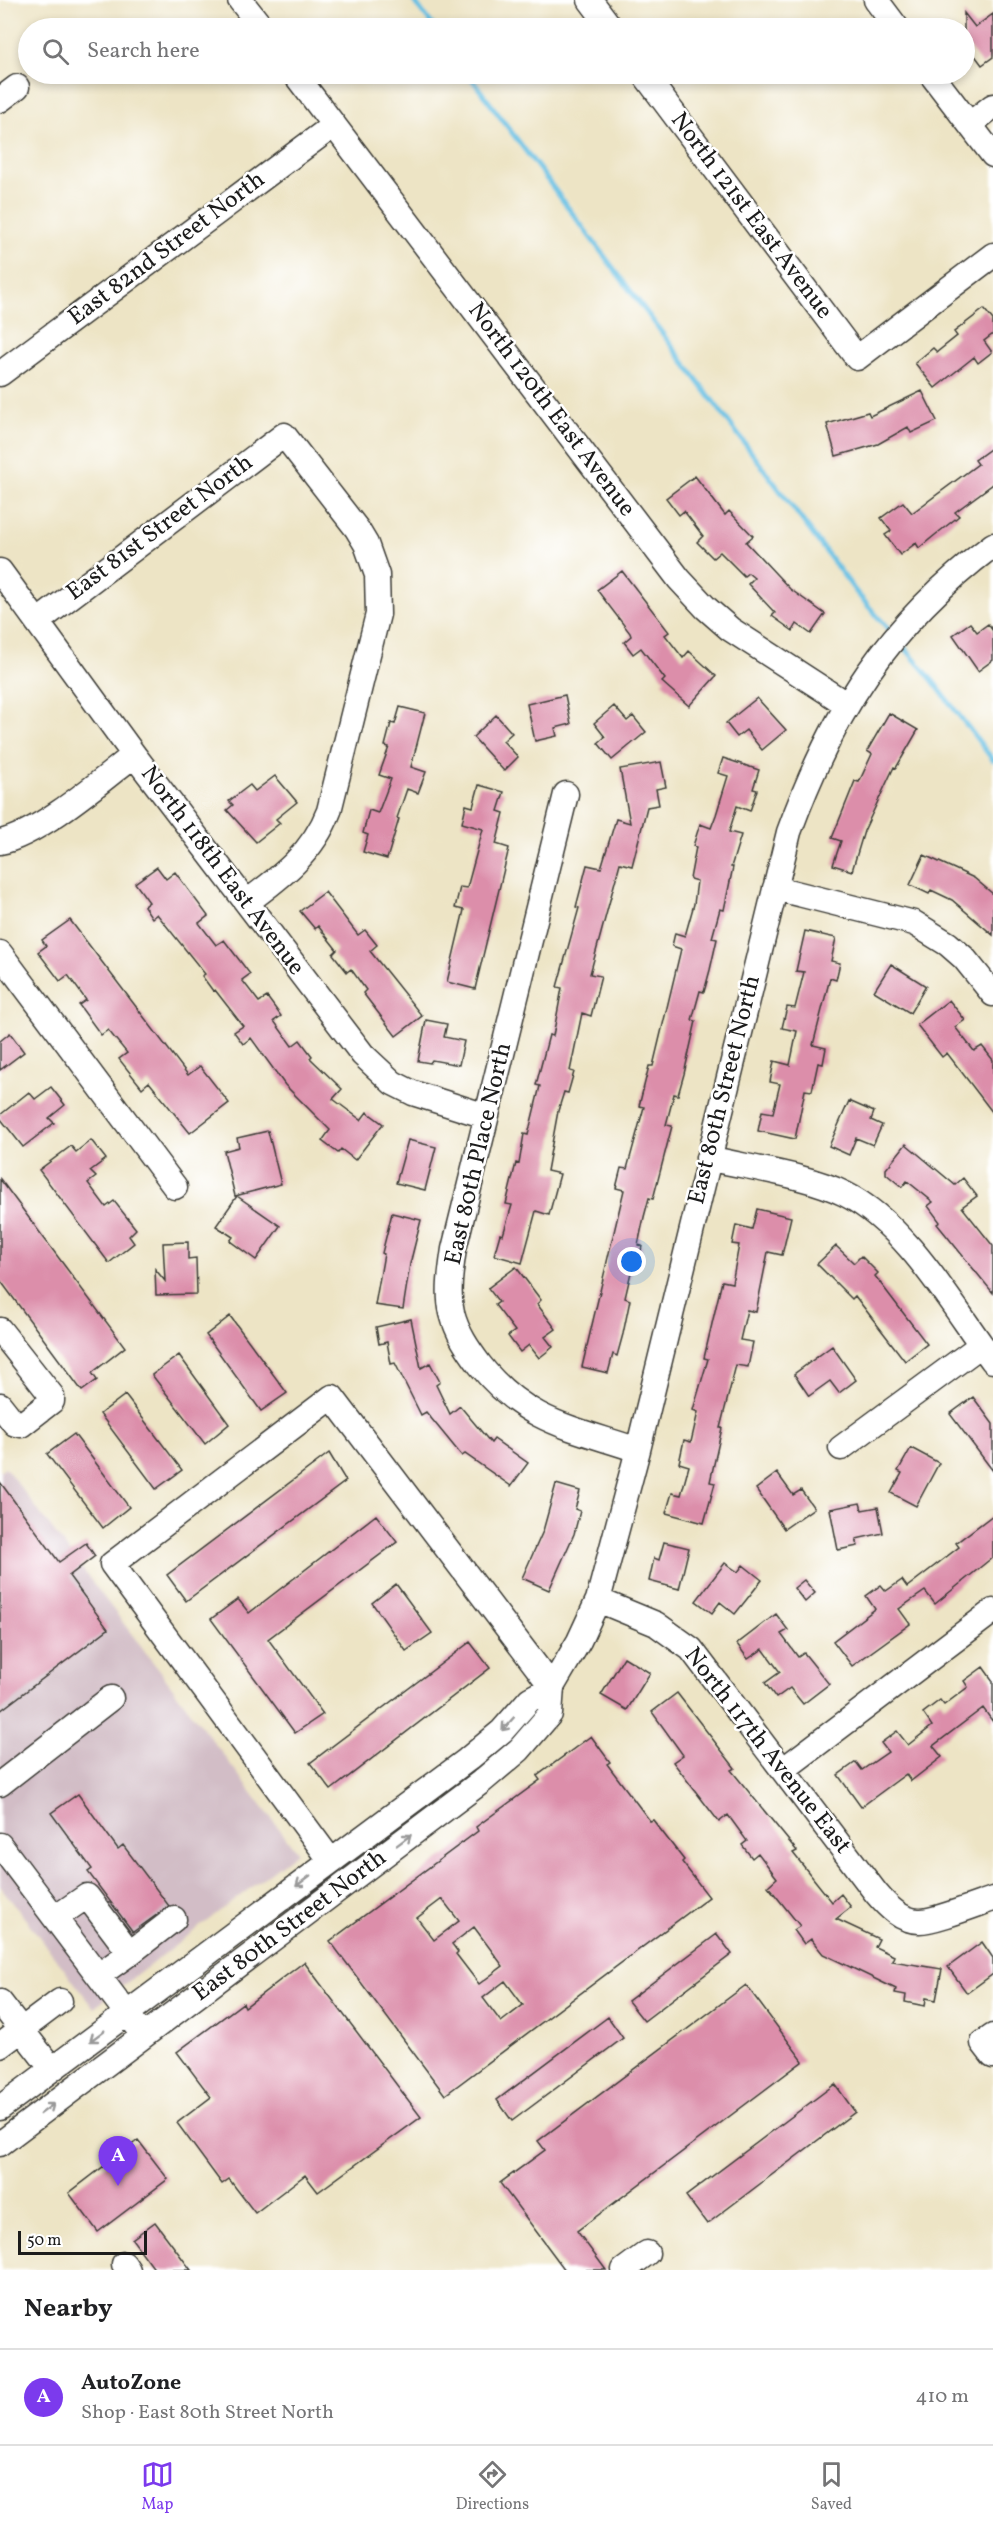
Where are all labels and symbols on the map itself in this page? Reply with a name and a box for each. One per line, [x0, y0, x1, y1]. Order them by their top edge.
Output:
street label: North 121st East Avenue [662, 105, 840, 327]
street label: East 82nd Street North [61, 164, 273, 334]
street label: North 120th East Avenue [459, 296, 643, 524]
street label: East 81st Street North [60, 446, 260, 610]
street label: North 118th East Avenue [132, 759, 312, 983]
street label: East 80th Street North [680, 972, 770, 1208]
street label: East 80th Place North [437, 1039, 521, 1269]
your location [617, 1247, 646, 1276]
street label: North 117th Avenue East [675, 1640, 859, 1862]
one-way arrow [501, 1716, 515, 1731]
one-way arrow [395, 1834, 411, 1846]
street label: East 80th Street North [186, 1842, 394, 2010]
one-way arrow [296, 1875, 312, 1888]
one-way arrow [89, 2029, 105, 2042]
one-way arrow [38, 2102, 54, 2115]
pin: A [98, 2136, 138, 2186]
scale bar [18, 2228, 147, 2256]

